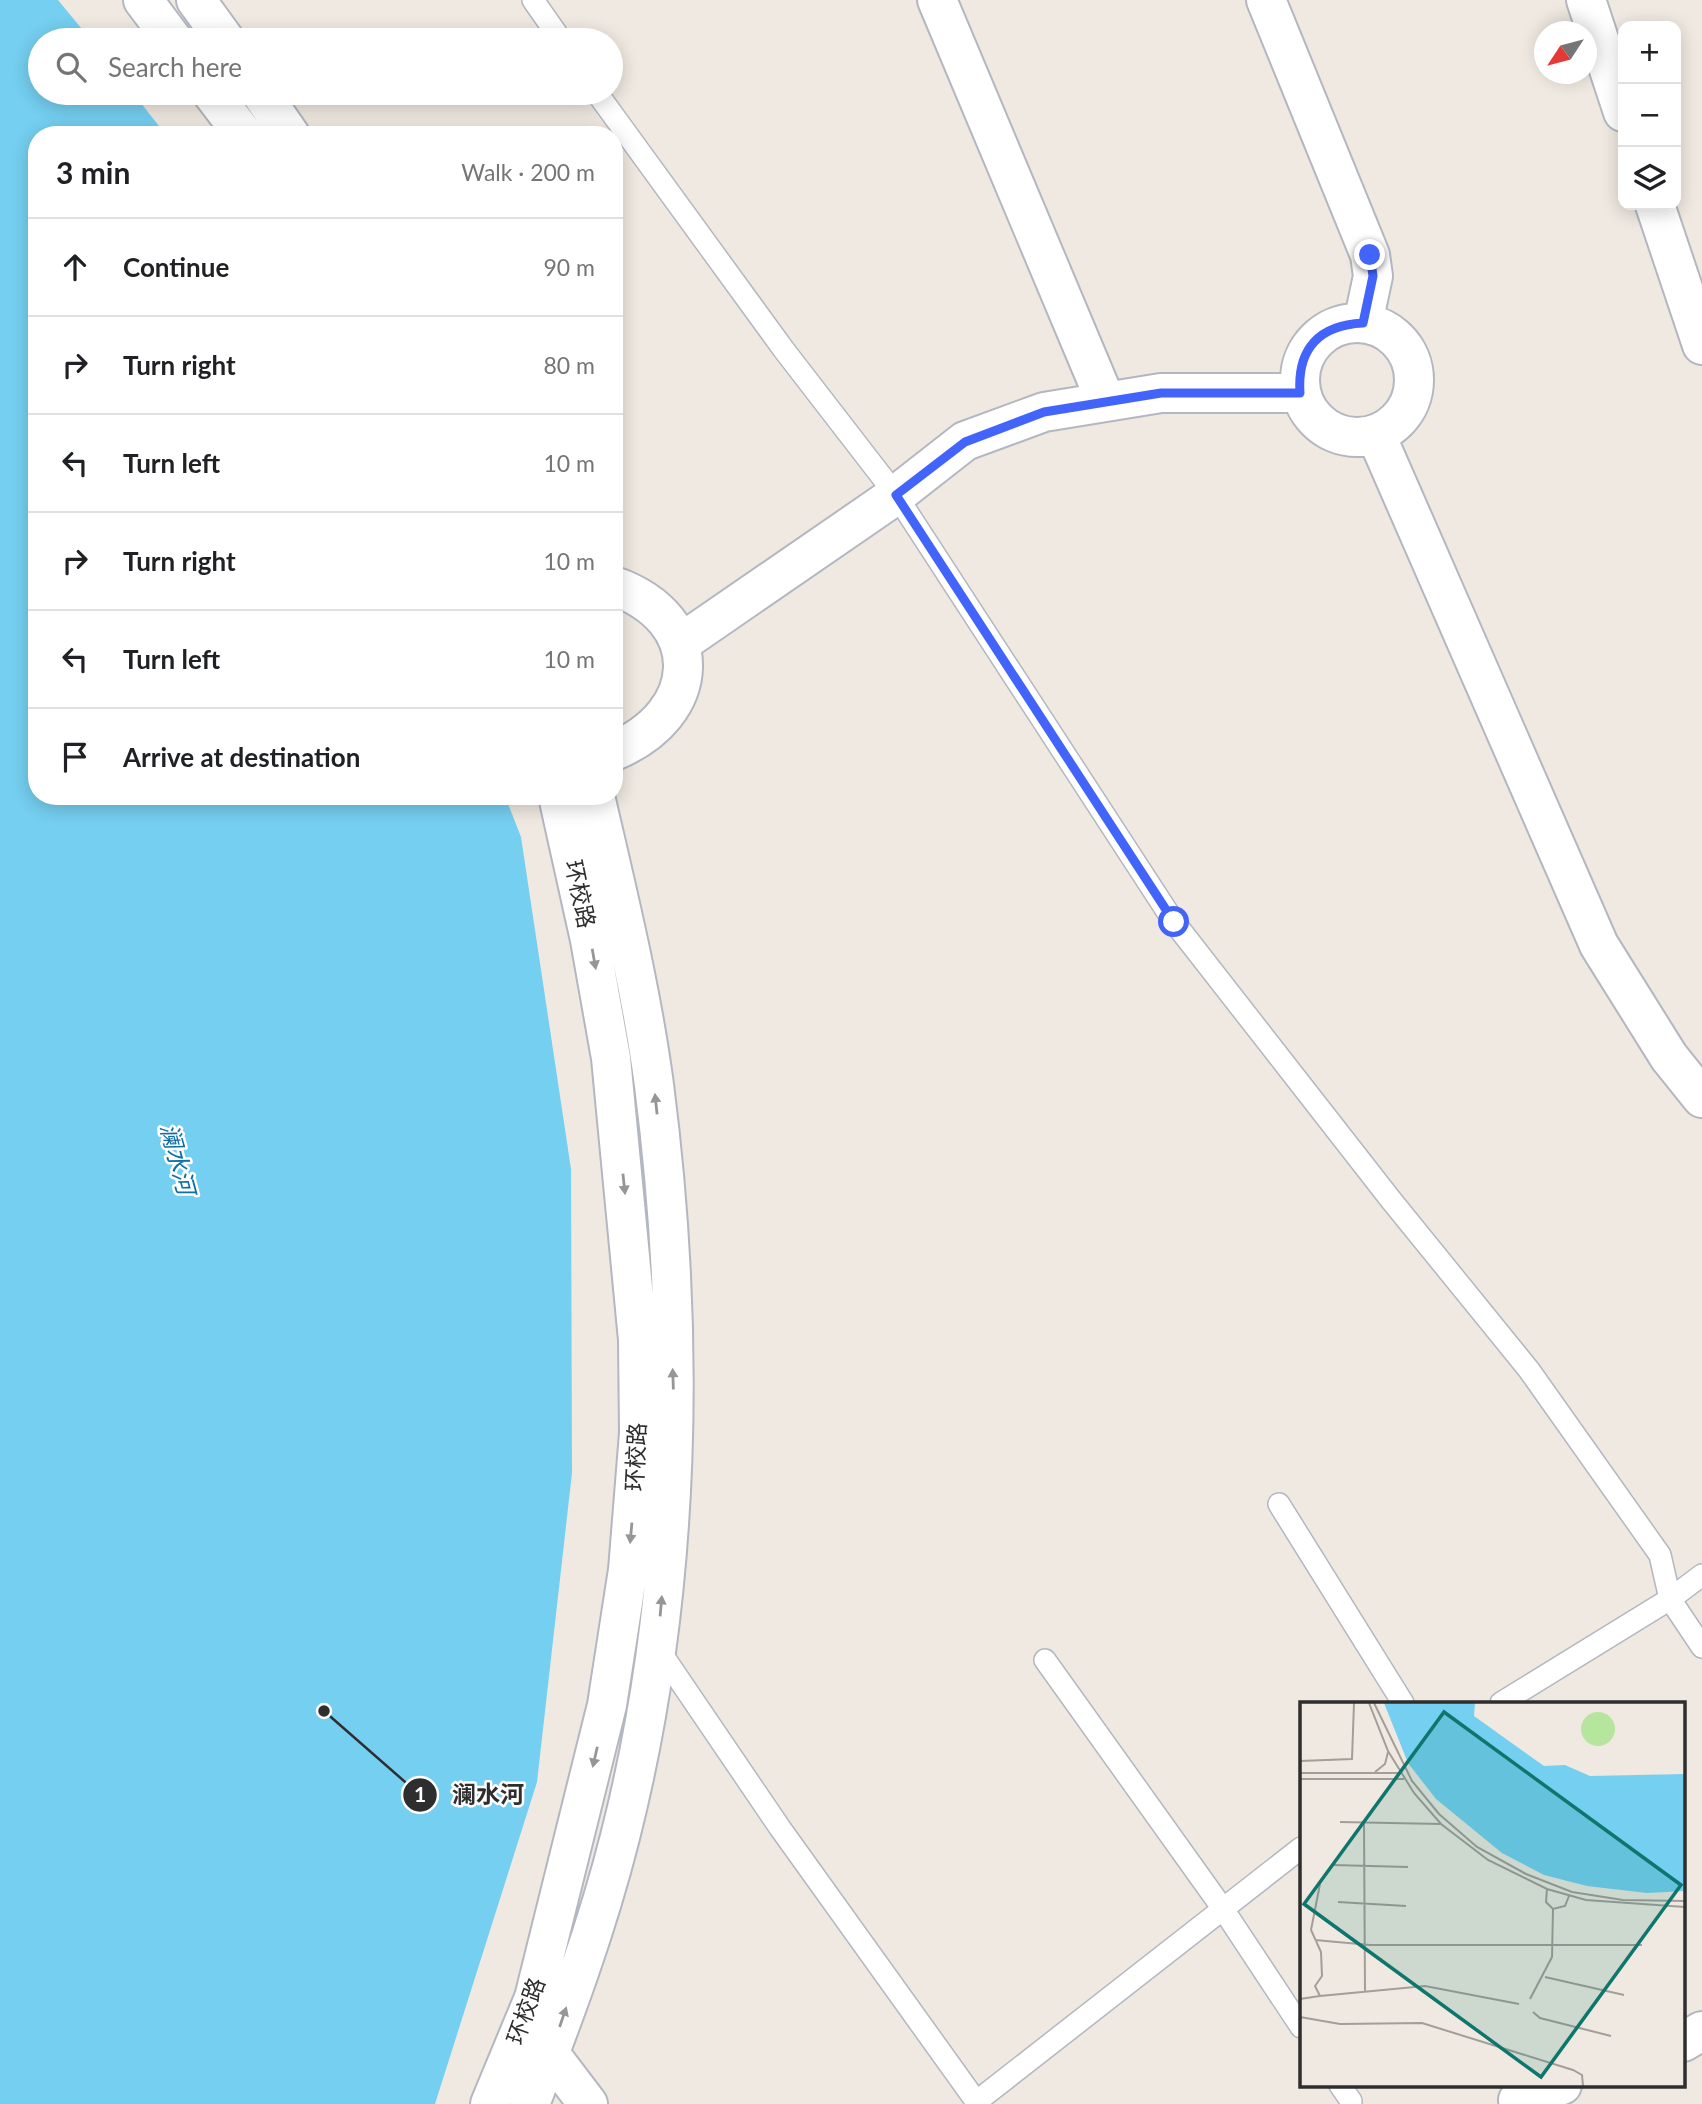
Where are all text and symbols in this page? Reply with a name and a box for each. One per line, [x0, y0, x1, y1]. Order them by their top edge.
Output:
north arrow [1534, 21, 1597, 84]
map controls [1618, 21, 1681, 210]
button: + [1618, 21, 1681, 84]
search box [28, 28, 623, 105]
icon: search [52, 48, 90, 86]
text: Search here [108, 51, 242, 83]
button: − [1618, 84, 1681, 147]
button: layers [1618, 147, 1681, 210]
text: 3 min [56, 154, 130, 190]
text: Walk · 200 m [461, 158, 595, 186]
route end [1354, 239, 1385, 270]
icon: ahead [56, 248, 94, 286]
text: Continue [123, 251, 229, 283]
text: 90 m [544, 253, 595, 281]
icon: right [56, 346, 94, 384]
text: Turn right [123, 349, 236, 381]
text: 80 m [544, 351, 595, 379]
icon: left [56, 444, 94, 482]
text: Turn left [123, 447, 220, 479]
text: 10 m [544, 449, 595, 477]
icon: right [56, 542, 94, 580]
text: Turn right [123, 545, 236, 577]
text: 10 m [544, 547, 595, 575]
icon: left [56, 640, 94, 678]
text: Turn left [123, 643, 220, 675]
text: 10 m [544, 645, 595, 673]
icon: arrive [56, 738, 94, 776]
text: Arrive at destination [123, 741, 360, 773]
street label: 环校路 [560, 857, 602, 930]
route start [1158, 906, 1189, 937]
one-way arrow [588, 948, 599, 970]
one-way arrow [650, 1092, 661, 1114]
water label: 澜水河 [155, 1120, 203, 1201]
one-way arrow [619, 1173, 630, 1195]
one-way arrow [667, 1368, 679, 1390]
street label: 环校路 [619, 1422, 651, 1492]
one-way arrow [625, 1522, 636, 1544]
one-way arrow [656, 1595, 667, 1617]
inset map [1300, 1702, 1684, 2086]
one-way arrow [589, 1746, 600, 1768]
callout: 澜水河 [403, 1772, 538, 1817]
text: 澜水河 [452, 1779, 524, 1808]
text: 1 [414, 1781, 426, 1806]
street label: 环校路 [500, 1973, 550, 2048]
one-way arrow [558, 2007, 569, 2028]

